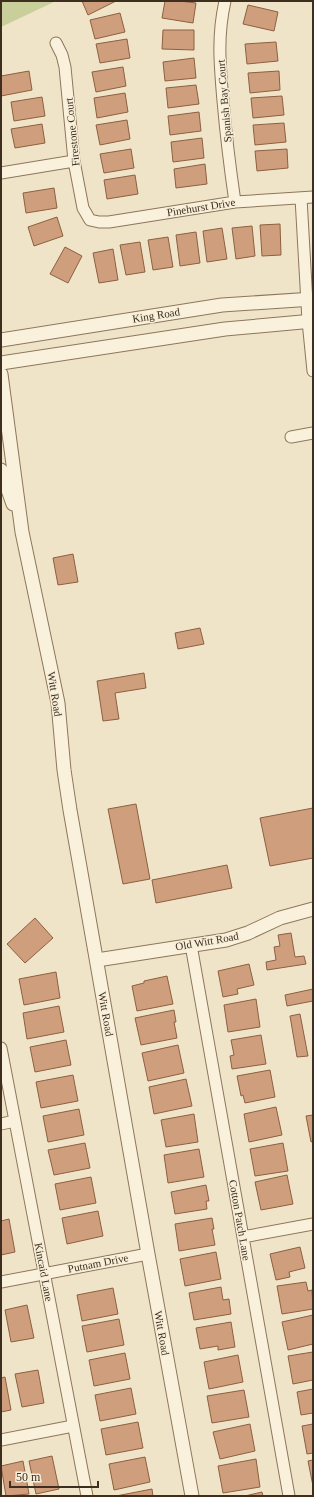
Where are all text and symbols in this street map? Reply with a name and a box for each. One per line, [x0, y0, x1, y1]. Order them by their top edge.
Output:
street label: Spanish Bay Court [214, 59, 234, 143]
street label: Firestone Court [62, 97, 82, 167]
street label: Pinehurst Drive [166, 196, 236, 218]
street label: King Road [131, 305, 181, 325]
street label: Witt Road [46, 671, 65, 718]
street label: Old Witt Road [174, 929, 240, 952]
street label: Witt Road [96, 991, 116, 1038]
street label: Cotton Patch Lane [227, 1179, 253, 1261]
street label: Kincaid Lane [32, 1242, 56, 1302]
street label: Putnam Drive [67, 1251, 129, 1275]
street label: Witt Road [152, 1310, 172, 1357]
scale bar [10, 1463, 98, 1489]
text: 50 m [16, 1470, 41, 1484]

